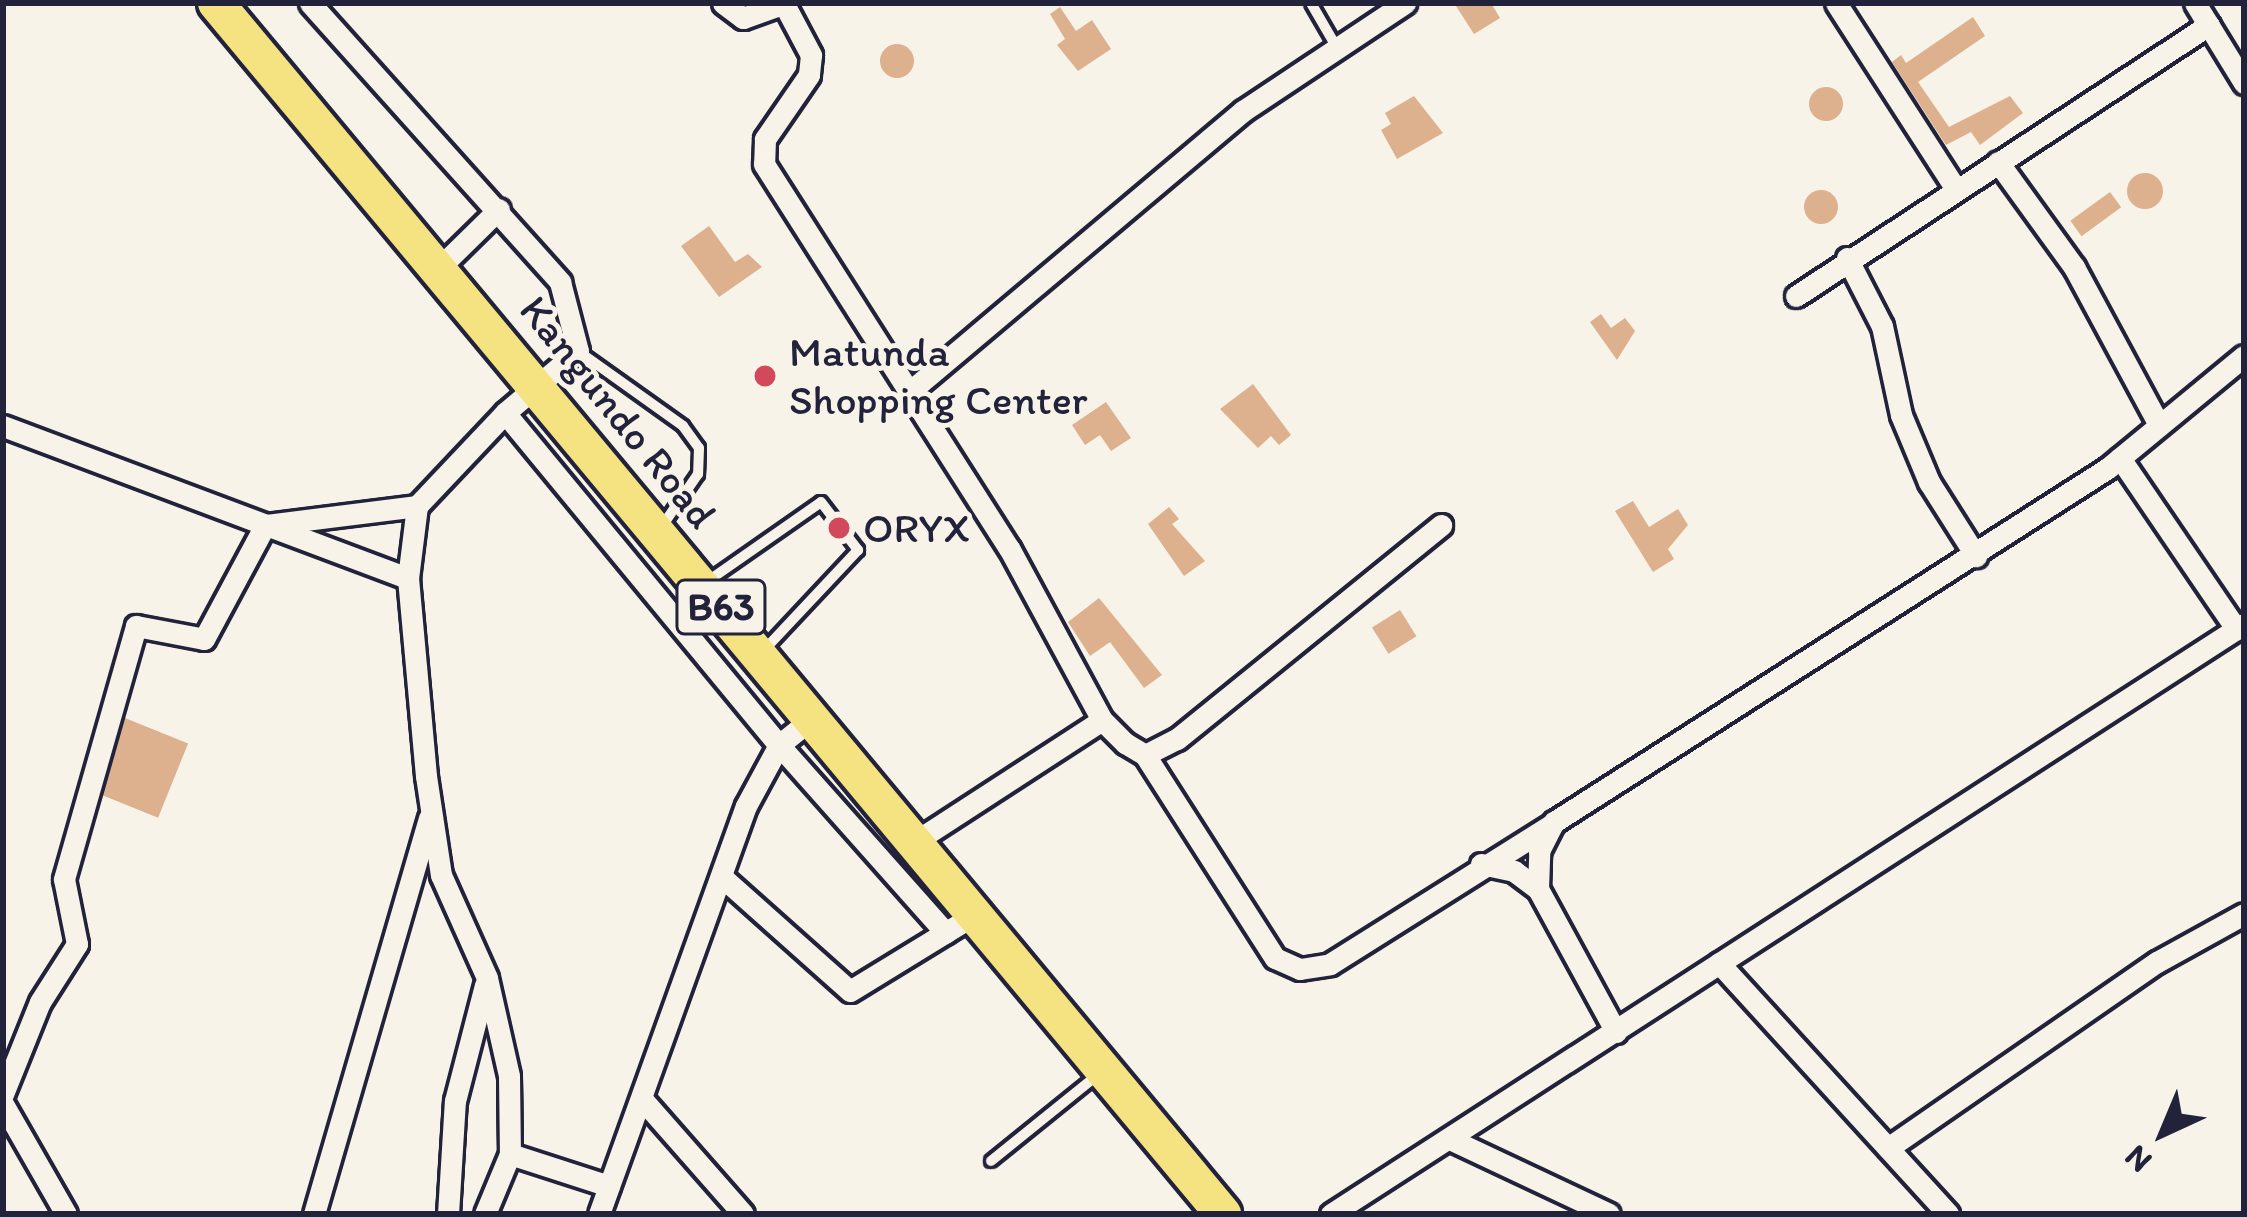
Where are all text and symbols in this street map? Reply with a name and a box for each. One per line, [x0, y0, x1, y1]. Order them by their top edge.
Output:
street label: Kangundo Road [509, 285, 727, 539]
place label: Matunda Shopping Center [789, 327, 1088, 425]
marker: Matunda Shopping Center [752, 363, 778, 389]
place label: ORYX [863, 503, 970, 553]
marker: ORYX [826, 515, 852, 541]
road number: B63 [673, 574, 769, 640]
north arrow [2103, 1073, 2223, 1193]
text: N [2116, 1137, 2159, 1181]

